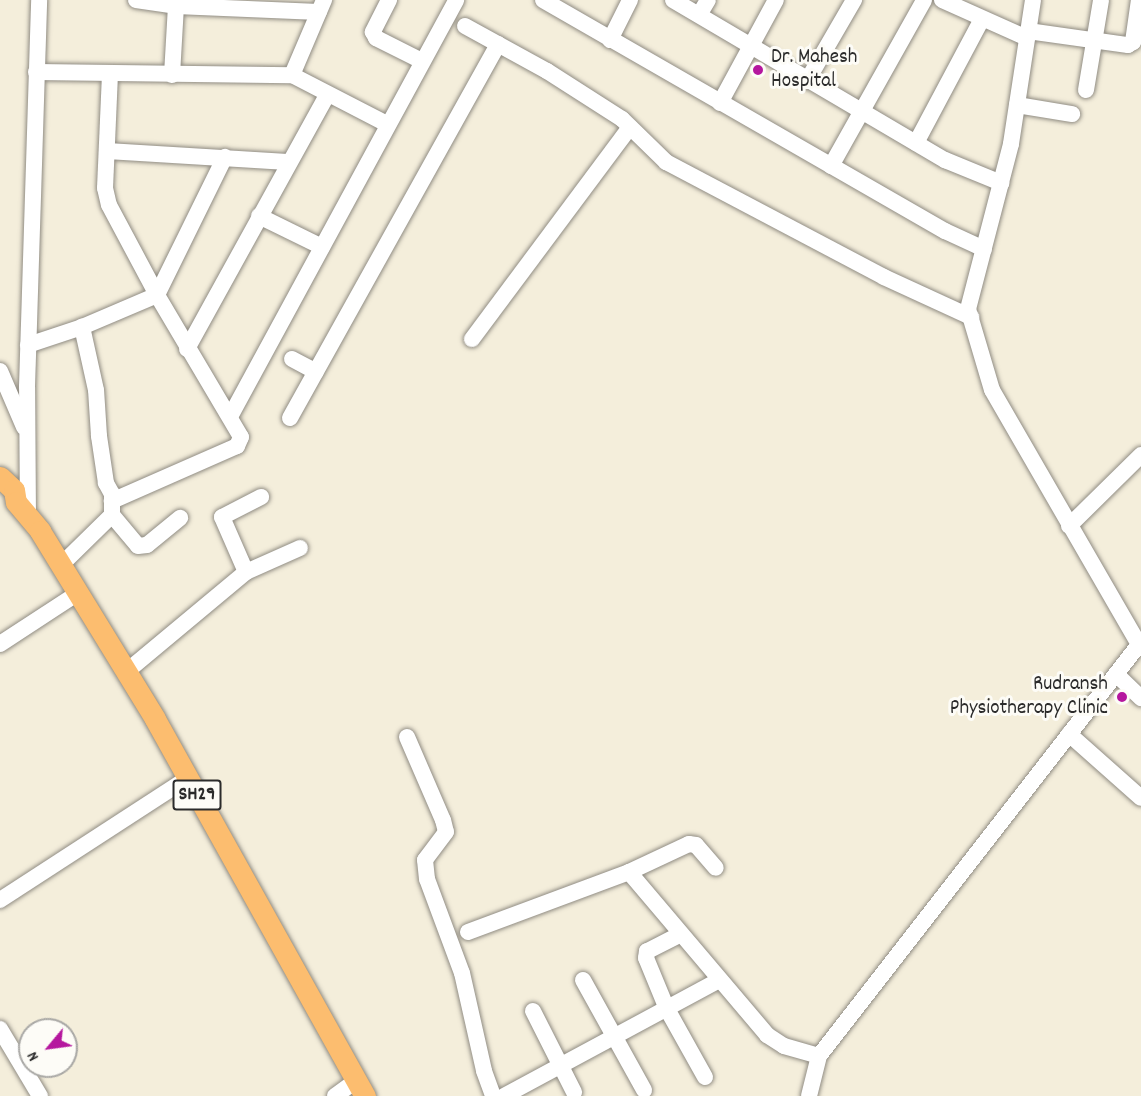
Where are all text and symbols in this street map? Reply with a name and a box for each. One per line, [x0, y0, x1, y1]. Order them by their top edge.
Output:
place label: Dr. Mahesh Hospital [771, 45, 857, 95]
marker: Dr. Mahesh Hospital [749, 61, 767, 79]
place label: Rudransh Physiotherapy Clinic [950, 672, 1108, 722]
marker: Rudransh Physiotherapy Clinic [1113, 688, 1131, 706]
road number: SH29 [172, 778, 222, 812]
north arrow [18, 1018, 78, 1078]
text: N [22, 1047, 46, 1065]

